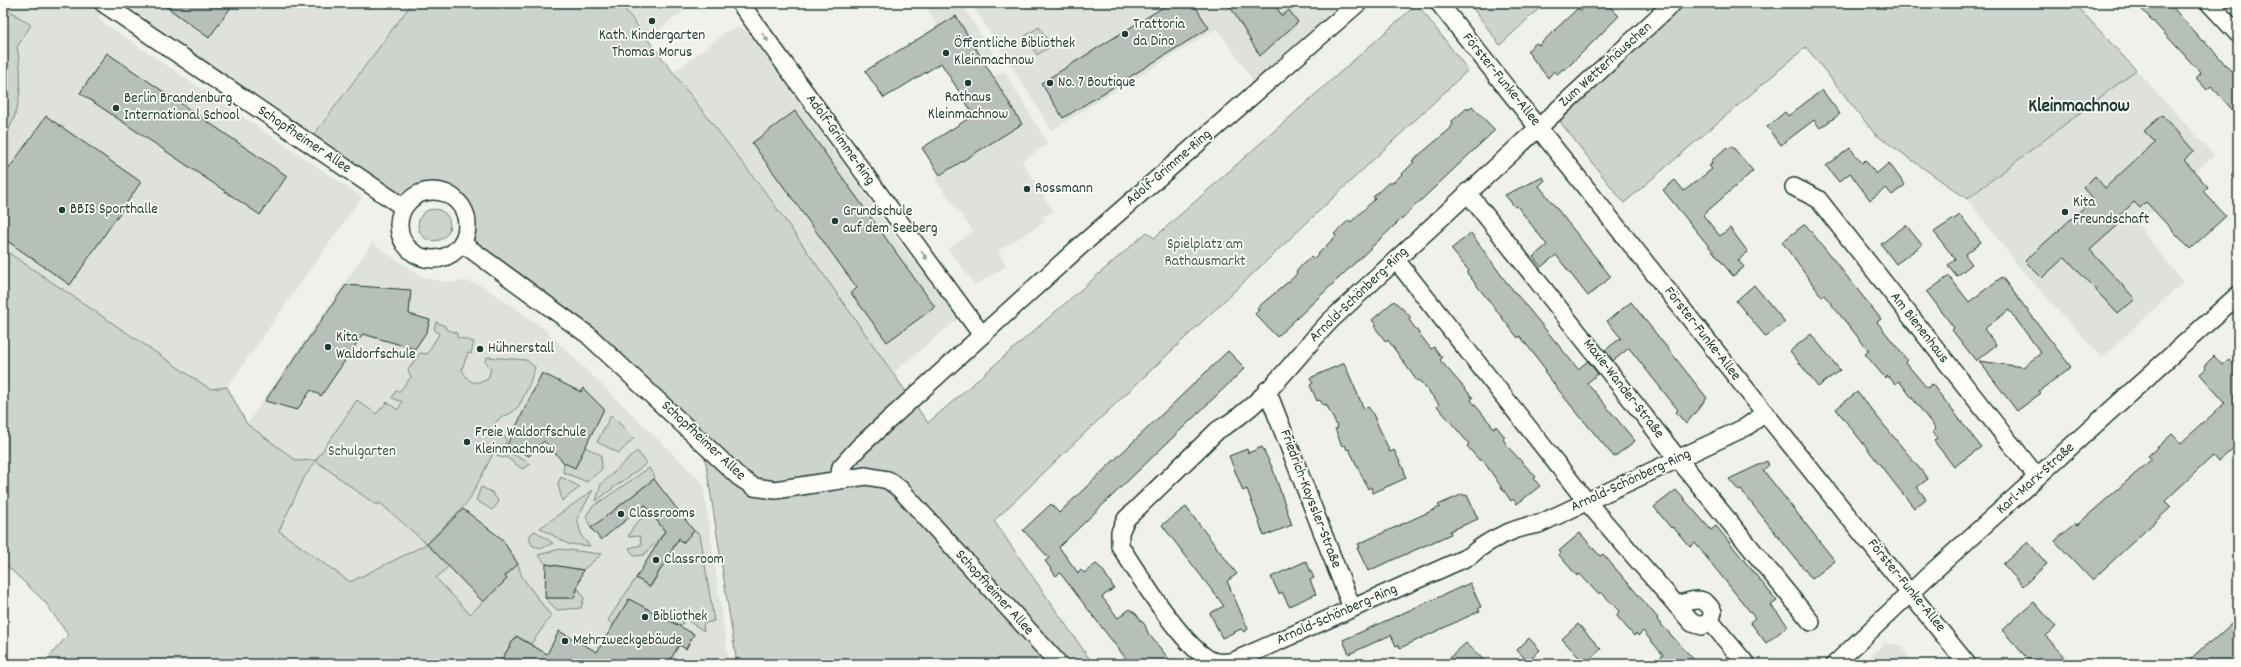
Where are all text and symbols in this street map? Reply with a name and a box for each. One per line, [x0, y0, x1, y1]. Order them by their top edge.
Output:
place label: Trattoria da Dino [1133, 14, 1186, 53]
marker: Kath. Kindergarten Thomas Morus [647, 16, 657, 26]
street label: Zum Wetterhäuschen [1554, 17, 1658, 113]
place label: Kath. Kindergarten Thomas Morus [599, 25, 705, 64]
marker: Trattoria da Dino [1120, 29, 1130, 39]
street label: Förster-Funke-Allee [1456, 29, 1546, 132]
one-way arrow [761, 31, 769, 42]
place label: Öffentliche Bibliothek Kleinmachnow [954, 33, 1075, 72]
marker: Öffentliche Bibliothek Kleinmachnow [941, 48, 951, 58]
place label: No. 7 Boutique [1058, 72, 1136, 94]
marker: Rathaus Kleinmachnow [963, 78, 973, 88]
marker: No. 7 Boutique [1045, 78, 1055, 88]
place label: Rathaus Kleinmachnow [928, 87, 1008, 126]
place label: Berlin Brandenburg International School [124, 88, 240, 127]
street label: Adolf-Grimme-Ring [799, 90, 881, 190]
district label: Kleinmachnow [2028, 94, 2130, 121]
street label: Schopfheimer Allee [253, 100, 356, 180]
marker: Berlin Brandenburg International School [111, 103, 121, 113]
street label: Adolf-Grimme-Ring [1121, 124, 1217, 212]
place label: Rossmann [1035, 178, 1093, 200]
marker: Rossmann [1022, 184, 1032, 194]
place label: Kita Freundschaft [2073, 192, 2150, 231]
place label: BBIS Sporthalle [70, 199, 158, 221]
place label: Grundschule auf dem Seeberg [843, 201, 938, 240]
marker: BBIS Sporthalle [57, 205, 67, 215]
marker: Kita Freundschaft [2060, 207, 2070, 217]
marker: Grundschule auf dem Seeberg [830, 216, 840, 226]
park label: Spielplatz am Rathausmarkt [1164, 234, 1246, 273]
street label: Arnold-Schönberg-Ring [1305, 242, 1413, 348]
one-way arrow [920, 250, 928, 260]
street label: Förster-Funke-Allee [1658, 282, 1746, 386]
street label: Am Bienenhaus [1884, 288, 1954, 368]
place label: Kita Waldorfschule [336, 327, 416, 366]
street label: Maxie-Wander-Straße [1577, 334, 1669, 444]
place label: Hühnerstall [488, 338, 555, 360]
marker: Kita Waldorfschule [323, 342, 333, 352]
marker: Hühnerstall [475, 344, 485, 354]
street label: Schopfheimer Allee [656, 396, 751, 486]
place label: Freie Waldorfschule Kleinmachnow [475, 422, 587, 461]
street label: Friedrich-Kayssler-Straße [1273, 426, 1347, 572]
marker: Freie Waldorfschule Kleinmachnow [462, 437, 472, 447]
street label: Karl-Marx-Straße [1992, 438, 2080, 520]
park label: Schulgarten [328, 441, 396, 463]
street label: Arnold-Schönberg-Ring [1567, 444, 1695, 518]
place label: Classrooms [629, 503, 695, 525]
marker: Classrooms [616, 509, 626, 519]
street label: Förster-Funke-Allee [1861, 535, 1951, 638]
street label: Schopfheimer Allee [949, 545, 1039, 641]
place label: Classroom [664, 549, 724, 571]
marker: Classroom [651, 555, 661, 565]
street label: Arnold-Schönberg-Ring [1273, 578, 1401, 652]
place label: Bibliothek [653, 606, 708, 628]
marker: Bibliothek [640, 612, 650, 622]
place label: Mehrzweckgebäude [573, 630, 683, 652]
marker: Mehrzweckgebäude [560, 636, 570, 646]

